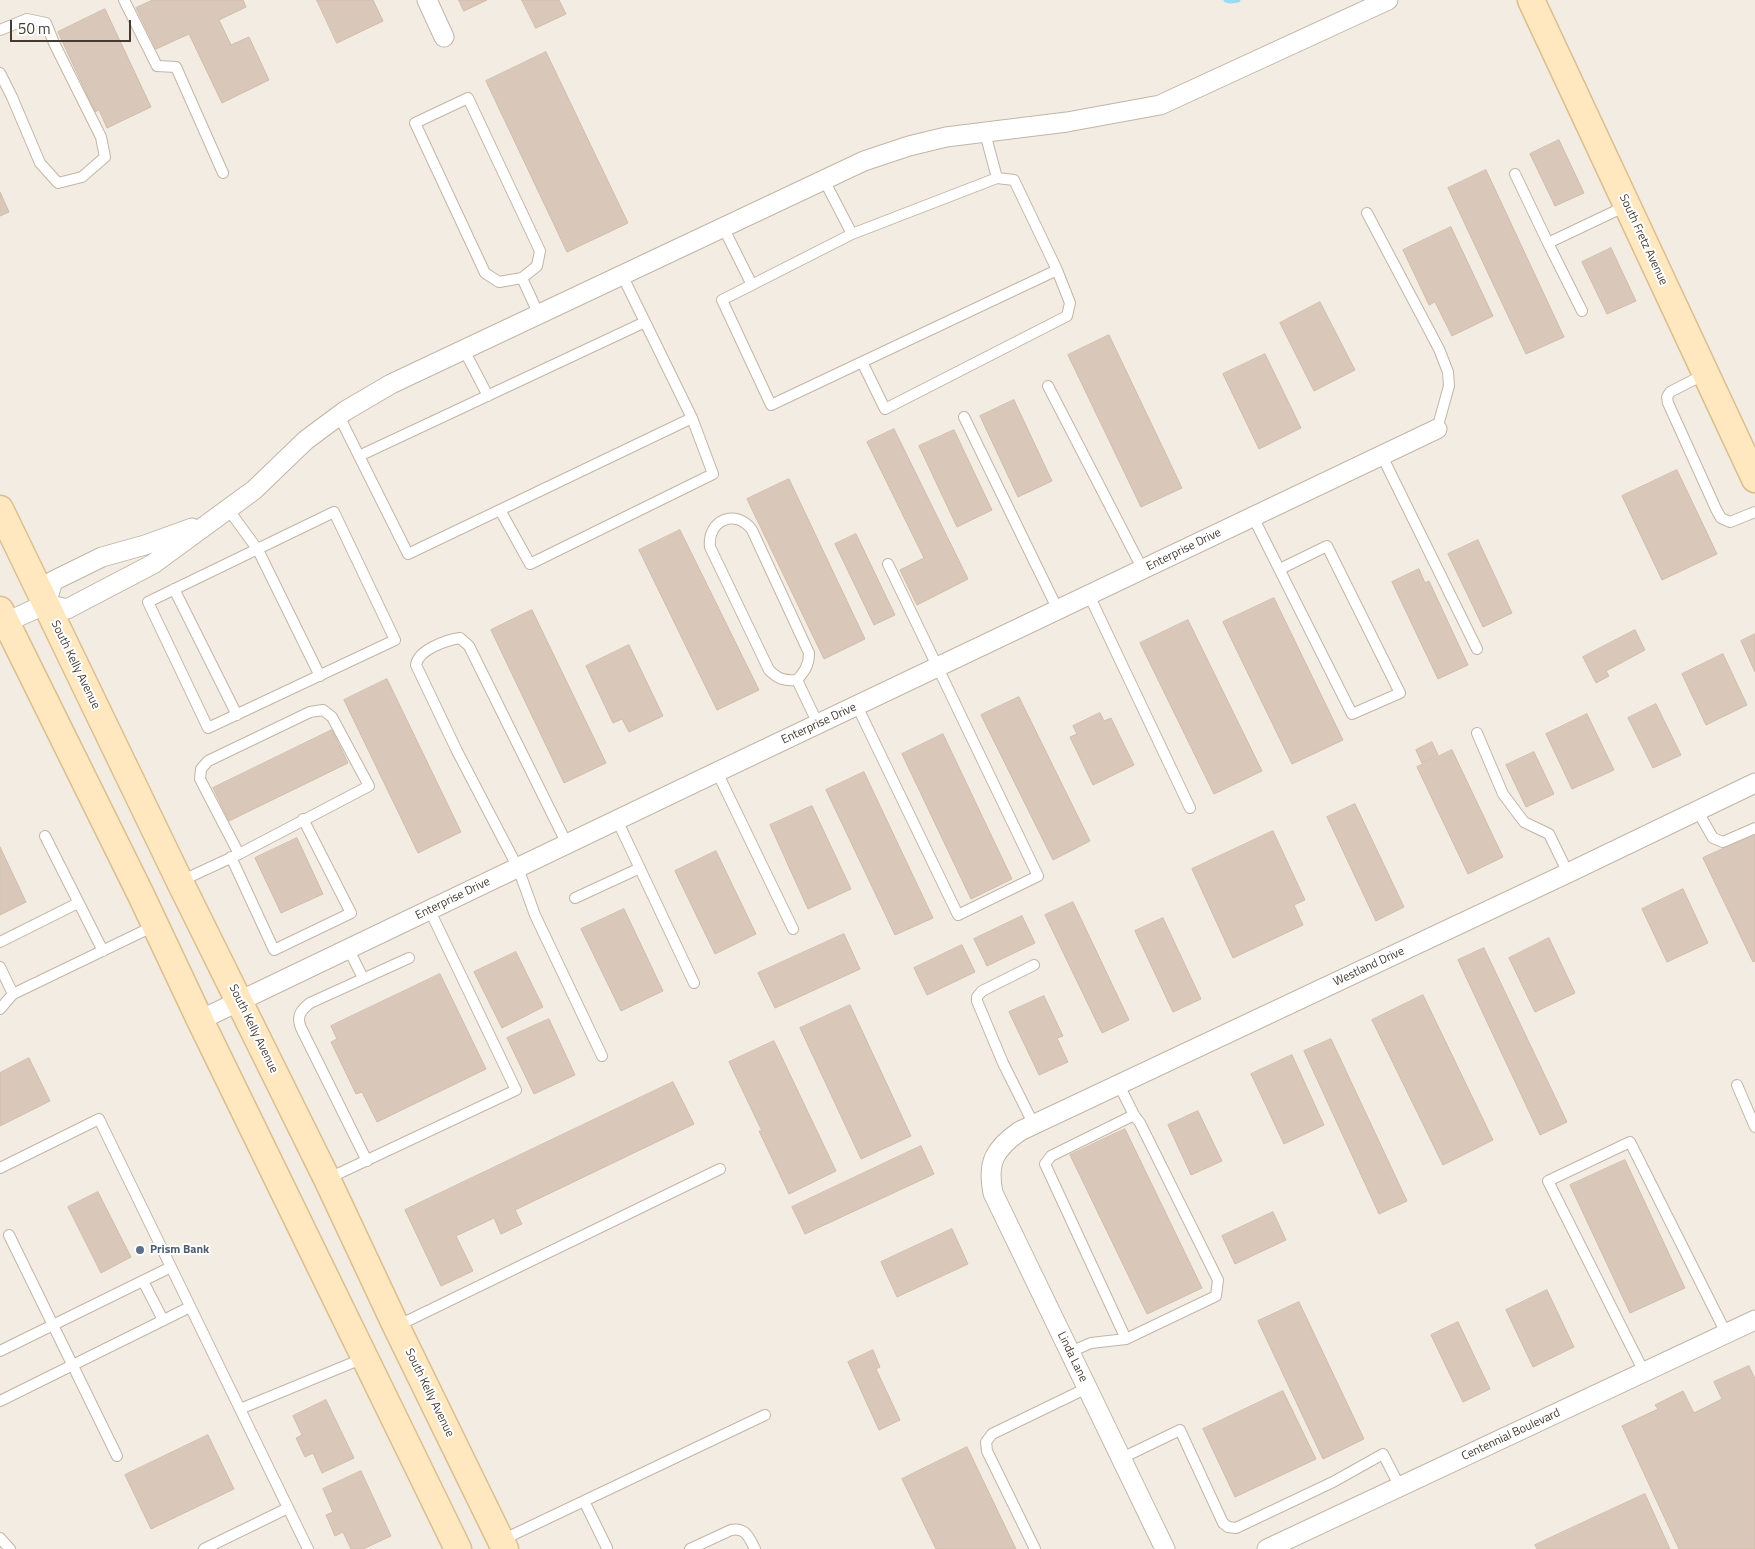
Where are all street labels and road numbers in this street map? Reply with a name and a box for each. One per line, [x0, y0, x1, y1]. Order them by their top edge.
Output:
street label: South Fretz Avenue [1616, 192, 1670, 288]
street label: Enterprise Drive [1144, 526, 1224, 574]
street label: South Kelly Avenue [47, 618, 103, 712]
street label: Enterprise Drive [779, 700, 859, 748]
street label: Enterprise Drive [413, 875, 493, 923]
street label: Westland Drive [1331, 944, 1407, 990]
street label: South Kelly Avenue [225, 982, 281, 1076]
street label: Linda Lane [1054, 1330, 1090, 1384]
street label: South Kelly Avenue [401, 1346, 457, 1440]
street label: Centennial Boulevard [1459, 1406, 1563, 1464]

